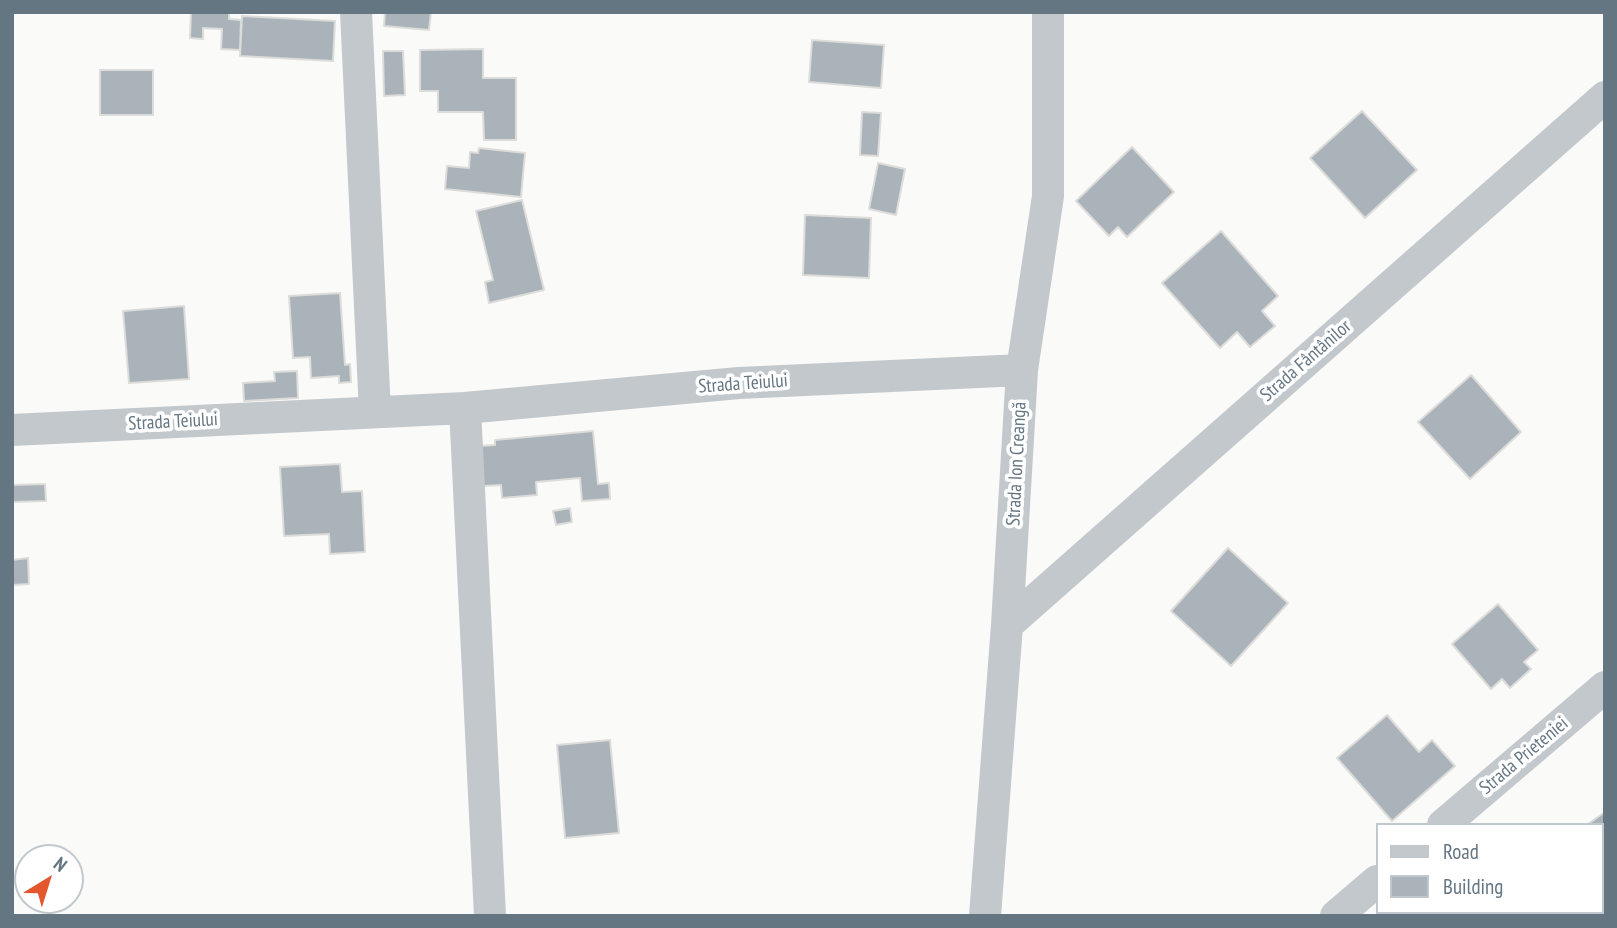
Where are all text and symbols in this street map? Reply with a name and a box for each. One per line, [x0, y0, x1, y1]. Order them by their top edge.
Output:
street label: Strada Fântânilor [1256, 315, 1356, 407]
street label: Strada Teiului [698, 370, 788, 398]
street label: Strada Ion Creangă [1002, 401, 1032, 527]
street label: Strada Teiului [128, 408, 218, 436]
street label: Strada Prieteniei [1475, 712, 1573, 800]
legend [1376, 823, 1603, 914]
text: Road [1443, 838, 1479, 865]
north arrow [14, 844, 84, 914]
text: N [49, 851, 72, 877]
text: Building [1443, 873, 1503, 900]

